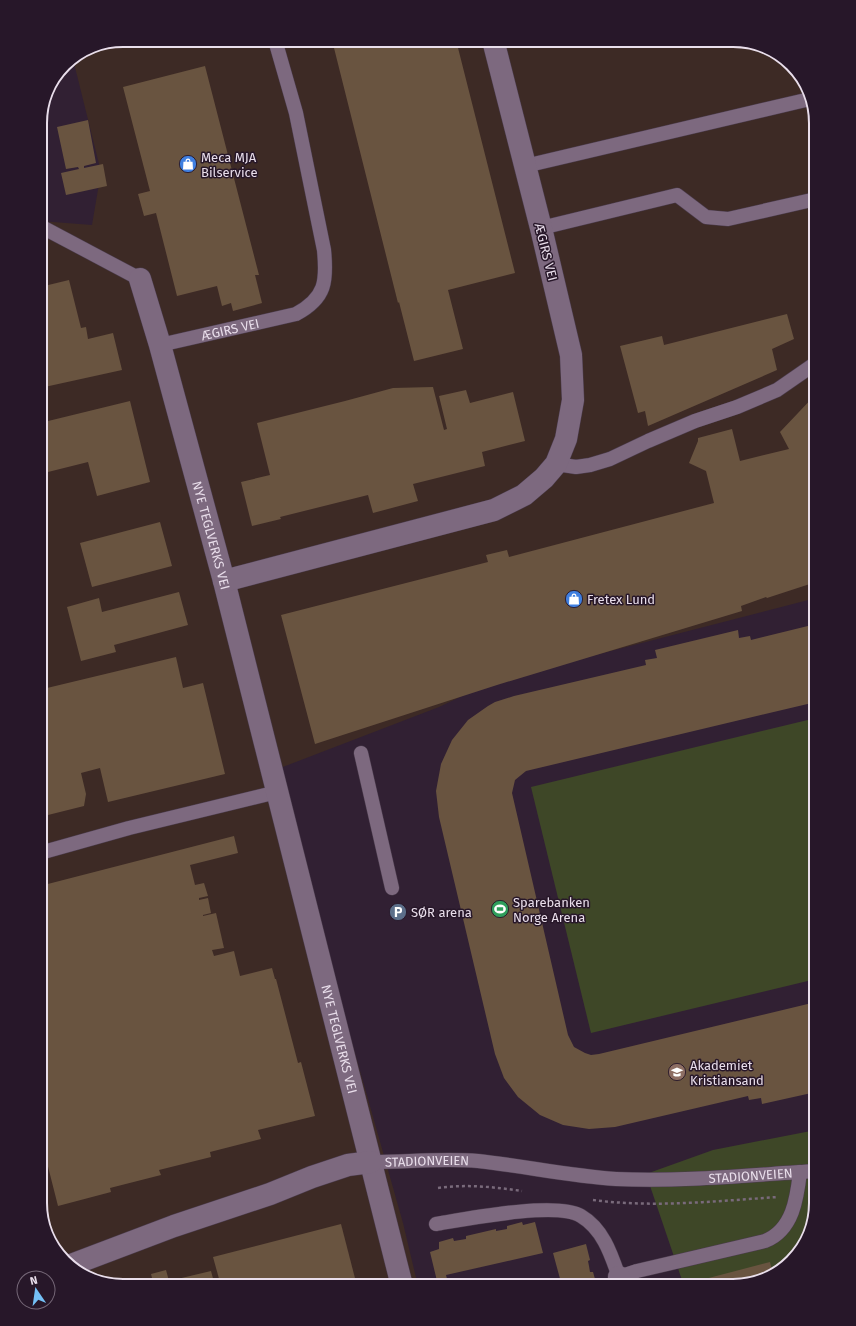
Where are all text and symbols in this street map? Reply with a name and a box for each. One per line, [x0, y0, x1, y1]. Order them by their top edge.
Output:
place label: Meca MJA Bilservice [201, 150, 258, 180]
shop icon: Meca MJA Bilservice [178, 154, 198, 174]
street label: ÆGIRS VEI [531, 221, 560, 282]
street label: ÆGIRS VEI [199, 315, 261, 343]
street label: NYE TEGLVERKS VEI [190, 479, 233, 591]
shop icon: Fretex Lund [564, 589, 584, 609]
place label: Fretex Lund [587, 592, 655, 607]
place label: Sparebanken Norge Arena [513, 895, 590, 925]
sports icon: Sparebanken Norge Arena [490, 899, 510, 919]
parking icon: SØR arena [388, 902, 408, 922]
place label: SØR arena [411, 905, 472, 920]
street label: NYE TEGLVERKS VEI [319, 983, 361, 1095]
place label: Akademiet Kristiansand [690, 1058, 764, 1088]
school or university icon: Akademiet Kristiansand [667, 1062, 687, 1082]
street label: STADIONVEIEN [385, 1152, 469, 1169]
street label: STADIONVEIEN [708, 1165, 793, 1186]
north arrow [16, 1270, 56, 1310]
text: N [29, 1274, 39, 1288]

